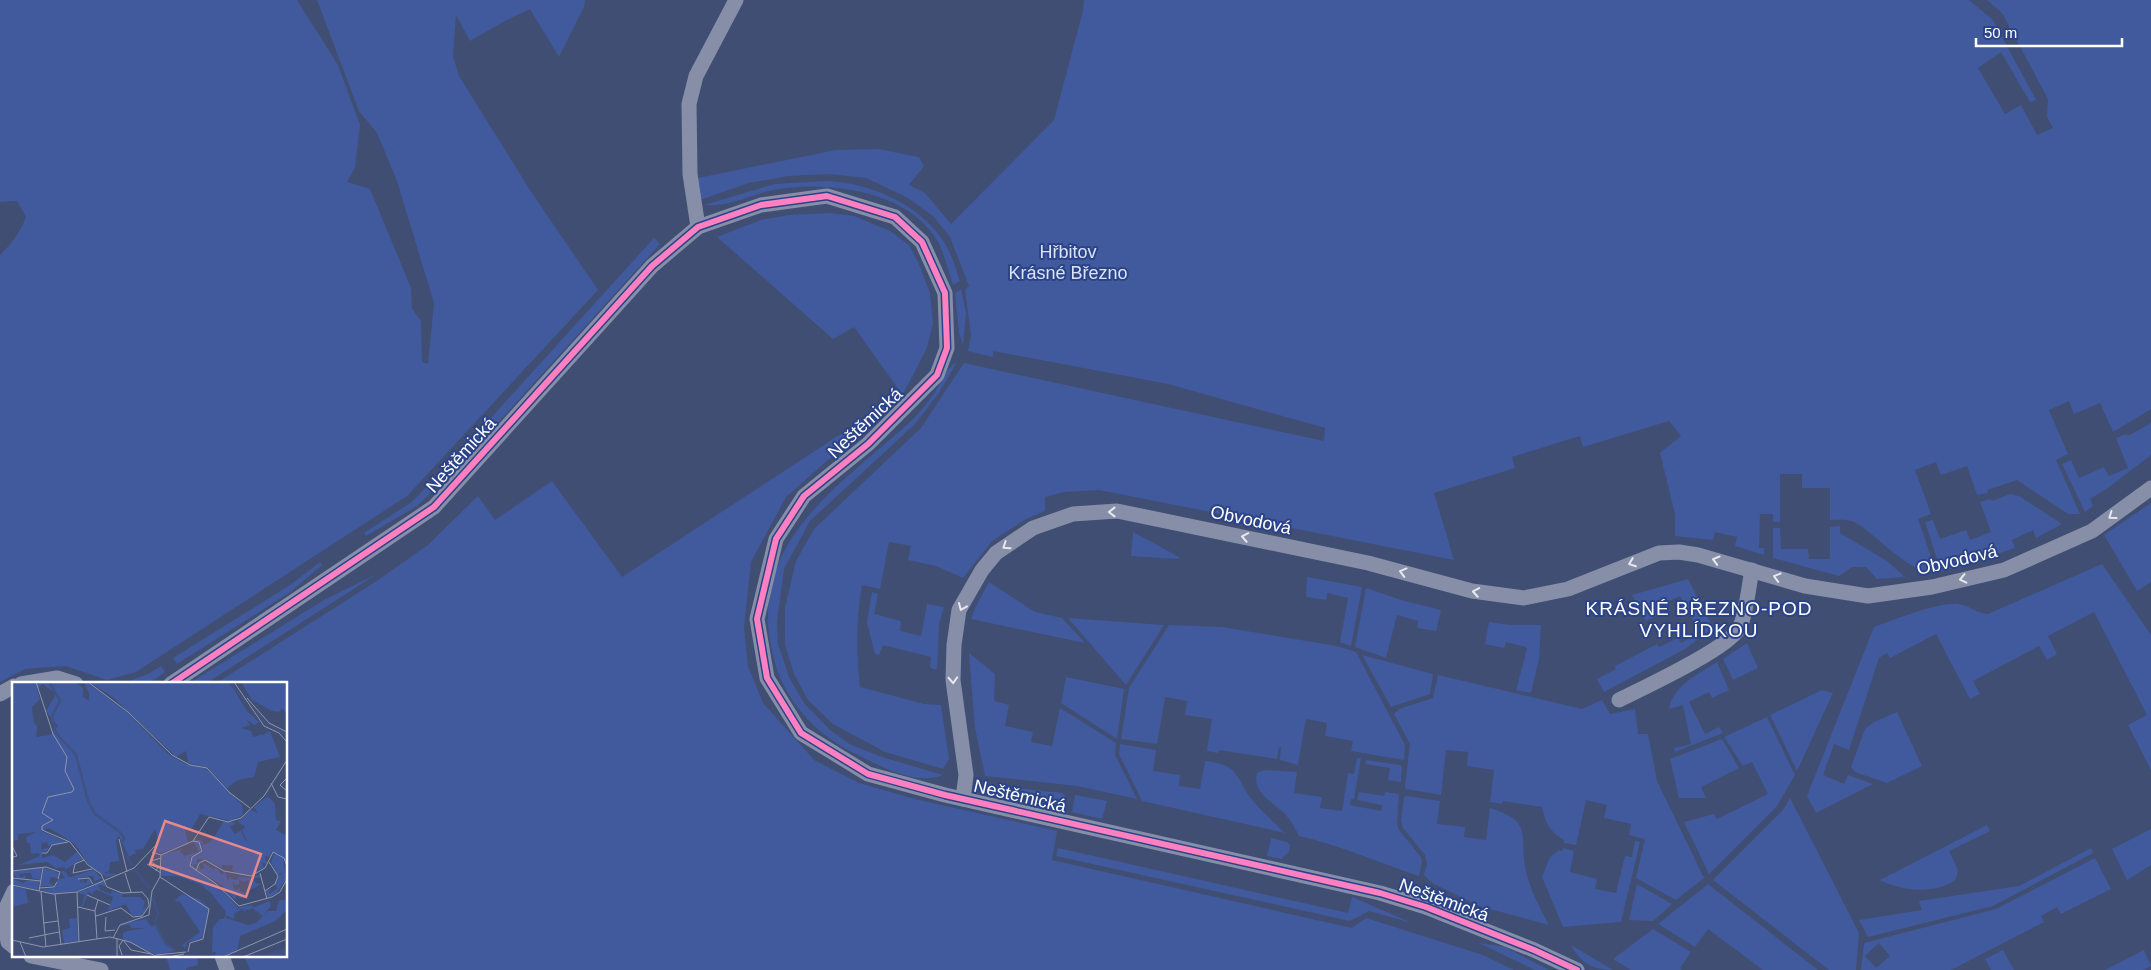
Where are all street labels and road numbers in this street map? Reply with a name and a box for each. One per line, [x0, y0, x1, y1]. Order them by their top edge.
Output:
street label: Neštěmická [824, 383, 907, 462]
street label: Neštěmická [422, 413, 501, 497]
street label: Obvodová [1209, 502, 1294, 539]
street label: Obvodová [1915, 541, 2000, 579]
street label: Neštěmická [972, 776, 1069, 817]
street label: Neštěmická [1396, 875, 1493, 926]

